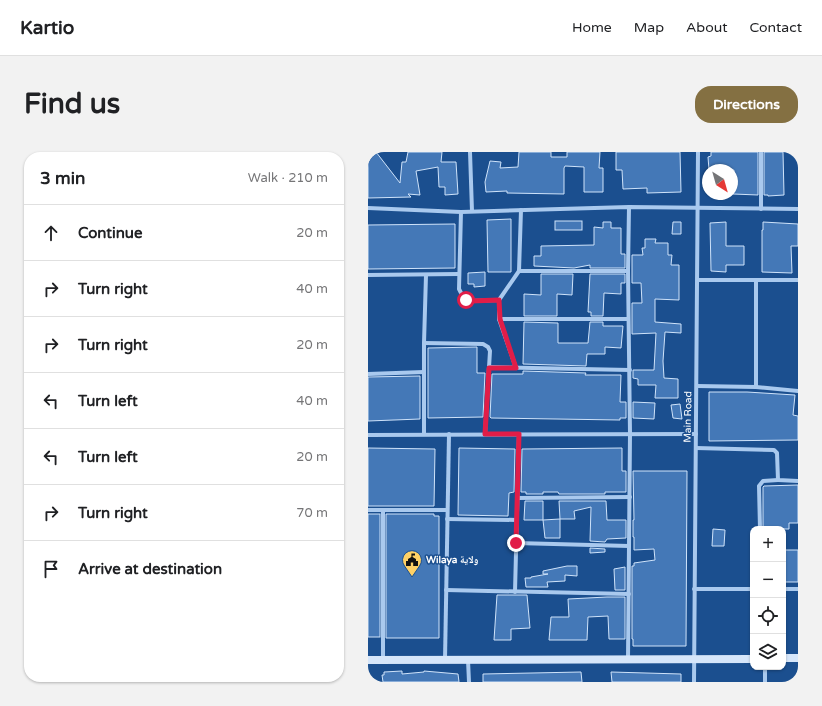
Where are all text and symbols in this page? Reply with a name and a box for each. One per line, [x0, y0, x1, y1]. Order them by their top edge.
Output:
text: Kartio [20, 17, 74, 39]
text: Home [572, 19, 612, 36]
text: Map [634, 19, 664, 36]
text: About [686, 19, 728, 36]
text: Contact [750, 19, 802, 36]
button: Directions [695, 86, 798, 123]
text: Find us [24, 87, 120, 121]
north arrow [702, 164, 738, 200]
text: 3 min [40, 168, 85, 189]
text: Walk · 210 m [248, 170, 328, 186]
icon: ahead [40, 222, 62, 244]
text: Continue [78, 224, 142, 242]
text: 20 m [296, 225, 328, 241]
icon: right [40, 278, 62, 300]
text: Turn right [78, 280, 148, 298]
text: 40 m [296, 281, 328, 297]
route start [457, 291, 475, 309]
icon: right [40, 334, 62, 356]
text: Turn right [78, 336, 148, 354]
text: 20 m [296, 337, 328, 353]
icon: left [40, 390, 62, 412]
street label: Main Road [682, 391, 694, 443]
text: Turn left [78, 392, 138, 410]
text: 40 m [296, 393, 328, 409]
icon: left [40, 446, 62, 468]
text: Turn left [78, 448, 138, 466]
text: 20 m [296, 449, 328, 465]
icon: right [40, 502, 62, 524]
text: Turn right [78, 504, 148, 522]
text: 70 m [296, 505, 328, 521]
map controls [750, 526, 786, 670]
button: + [750, 526, 786, 562]
route end [507, 534, 525, 552]
public building icon: Wilaya ولاية [401, 549, 423, 577]
place label: Wilaya ولاية [426, 554, 479, 566]
icon: arrive [40, 558, 62, 580]
text: Arrive at destination [78, 560, 222, 578]
button: − [750, 562, 786, 598]
button: locate [750, 598, 786, 634]
button: layers [750, 634, 786, 670]

